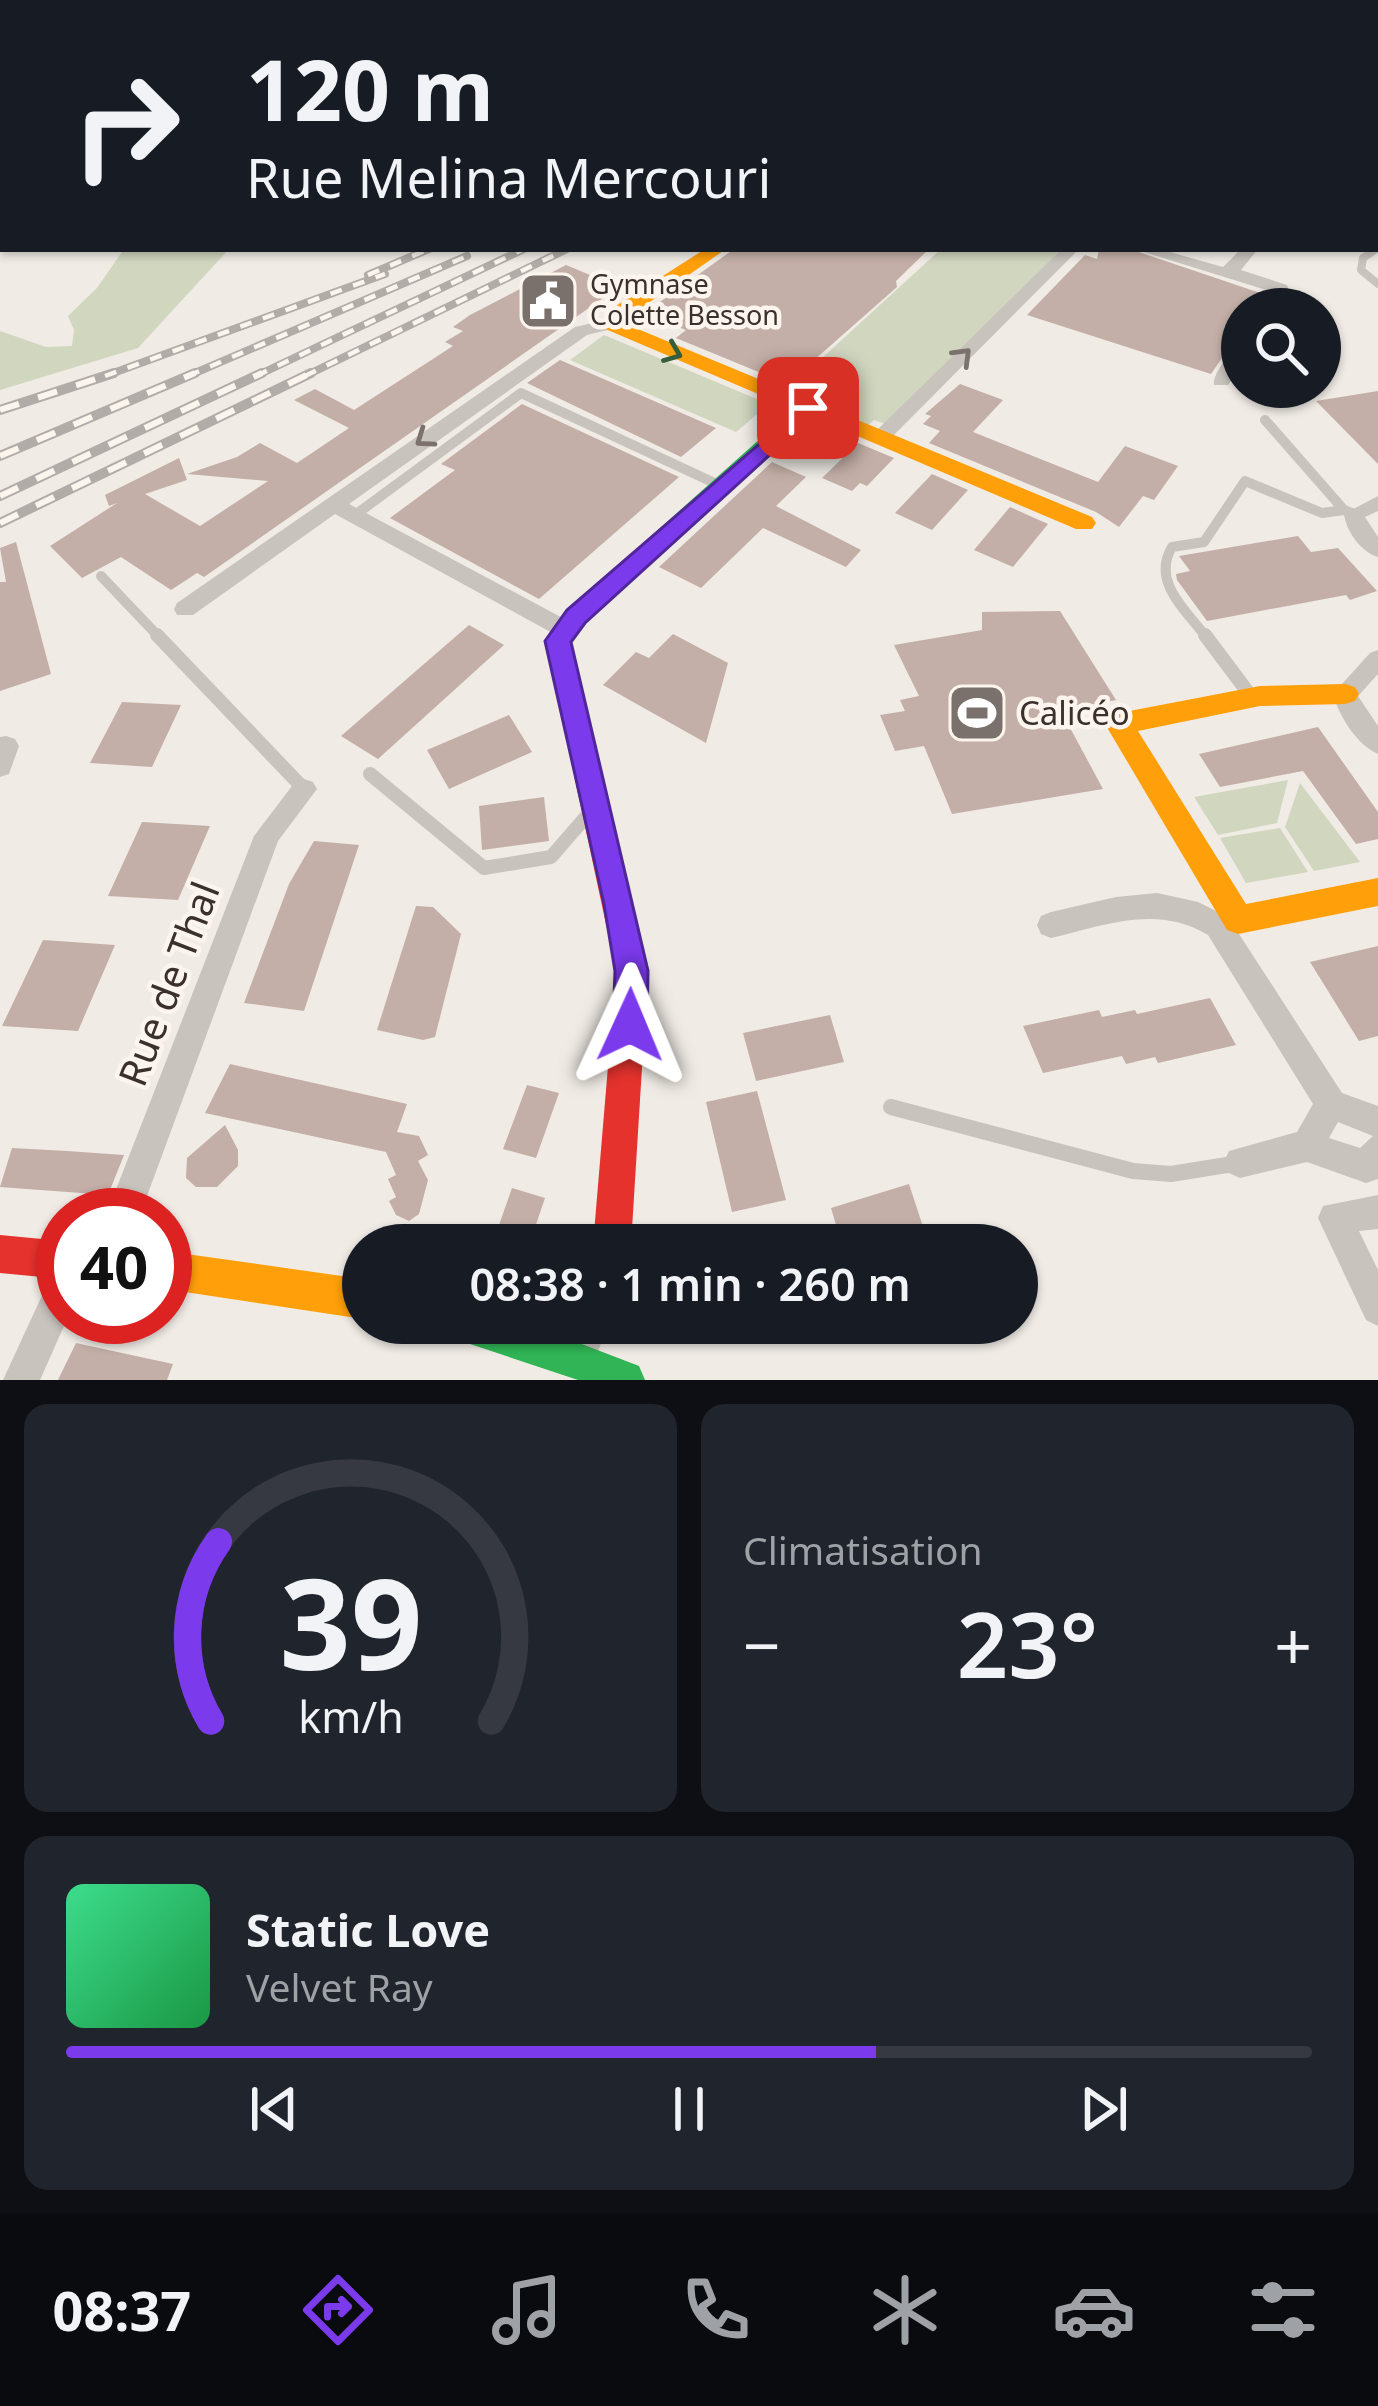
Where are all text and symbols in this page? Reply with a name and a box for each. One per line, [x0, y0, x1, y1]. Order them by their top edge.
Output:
text: 120 m [246, 31, 494, 146]
icon: right [48, 48, 204, 204]
text: Rue Melina Mercouri [246, 140, 771, 214]
place label: Gymnase Colette Besson [590, 265, 779, 333]
public building icon: Gymnase Colette Besson [517, 270, 579, 332]
map controls [1221, 288, 1341, 408]
button: search [1221, 288, 1341, 408]
one-way arrow [661, 339, 682, 363]
one-way arrow [949, 348, 971, 370]
pin [757, 357, 859, 459]
icon: arrive [775, 375, 841, 441]
one-way arrow [415, 425, 437, 447]
sports icon: Calicéo [946, 682, 1008, 744]
place label: Calicéo [1019, 690, 1130, 735]
street label: Rue de Thal [104, 874, 231, 1093]
position arrow [567, 962, 693, 1088]
speed limit sign: 40 [36, 1188, 192, 1344]
text: 08:38 · 1 min · 260 m [469, 1253, 911, 1314]
text: Climatisation [743, 1523, 983, 1576]
text: 39 [279, 1537, 422, 1707]
text: 23° [957, 1582, 1098, 1704]
text: − [743, 1599, 781, 1689]
text: + [1274, 1599, 1312, 1689]
text: km/h [298, 1687, 403, 1746]
text: Static Love [246, 1899, 490, 1960]
text: Velvet Ray [246, 1960, 433, 2013]
icon: previous [241, 2076, 307, 2142]
icon: pause [656, 2076, 722, 2142]
icon: next [1071, 2076, 1137, 2142]
icon: directions [296, 2268, 380, 2352]
icon: music [485, 2268, 569, 2352]
icon: phone [674, 2268, 758, 2352]
icon: climate [863, 2268, 947, 2352]
icon: car [1052, 2268, 1136, 2352]
icon: filters [1241, 2268, 1325, 2352]
text: 08:37 [53, 2273, 191, 2347]

